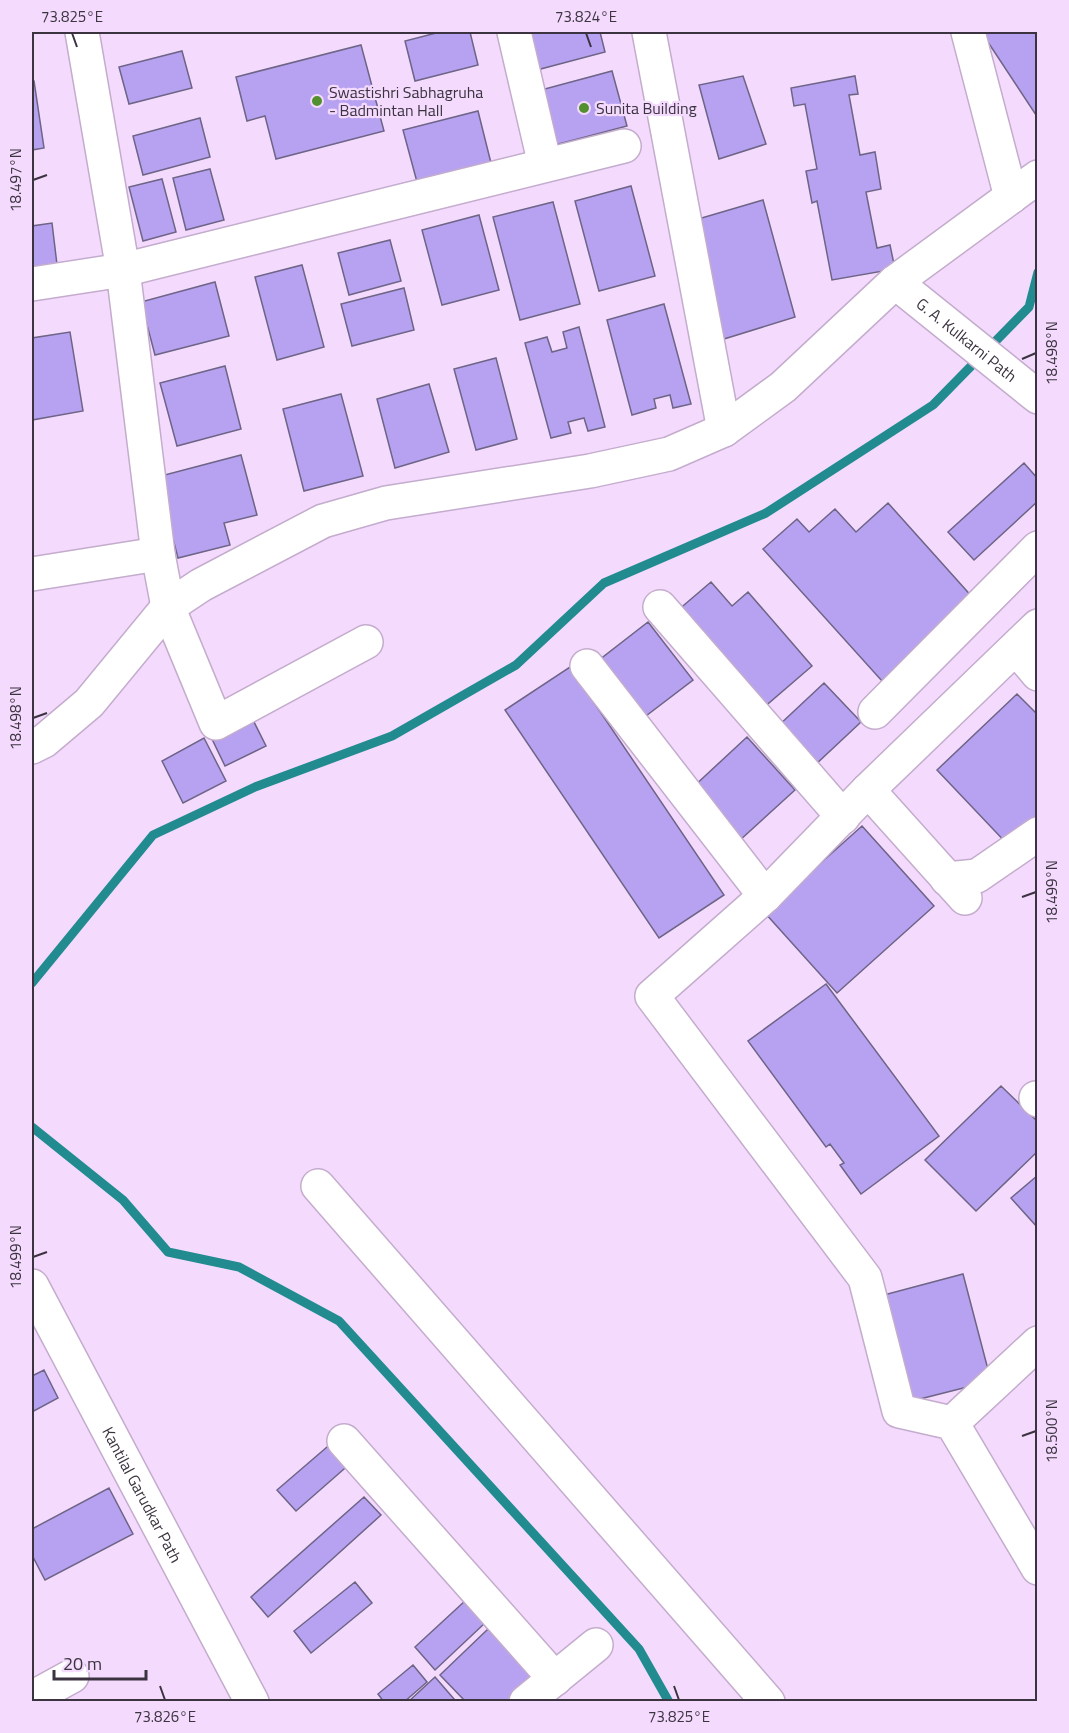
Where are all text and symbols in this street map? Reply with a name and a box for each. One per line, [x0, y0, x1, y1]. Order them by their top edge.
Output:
text: 73.825°E [41, 5, 103, 28]
text: 73.824°E [555, 5, 617, 28]
place label: Swastishri Sabhagruha - Badmintan Hall [329, 80, 483, 122]
marker: Swastishri Sabhagruha - Badmintan Hall [310, 94, 324, 108]
place label: Sunita Building [596, 96, 697, 120]
marker: Sunita Building [577, 101, 591, 115]
text: 18.497°N [4, 148, 27, 212]
street label: G. A. Kulkarni Path [911, 292, 1022, 388]
text: 18.498°N [1040, 321, 1063, 385]
text: 18.498°N [4, 686, 27, 750]
text: 18.499°N [1040, 860, 1063, 924]
text: 18.499°N [4, 1225, 27, 1289]
text: 18.500°N [1040, 1399, 1063, 1463]
street label: Kantilal Garudkar Path [97, 1422, 188, 1567]
scale bar [54, 1643, 146, 1681]
text: 20 m [63, 1650, 102, 1677]
text: 73.826°E [134, 1705, 196, 1728]
text: 73.825°E [648, 1705, 710, 1728]

